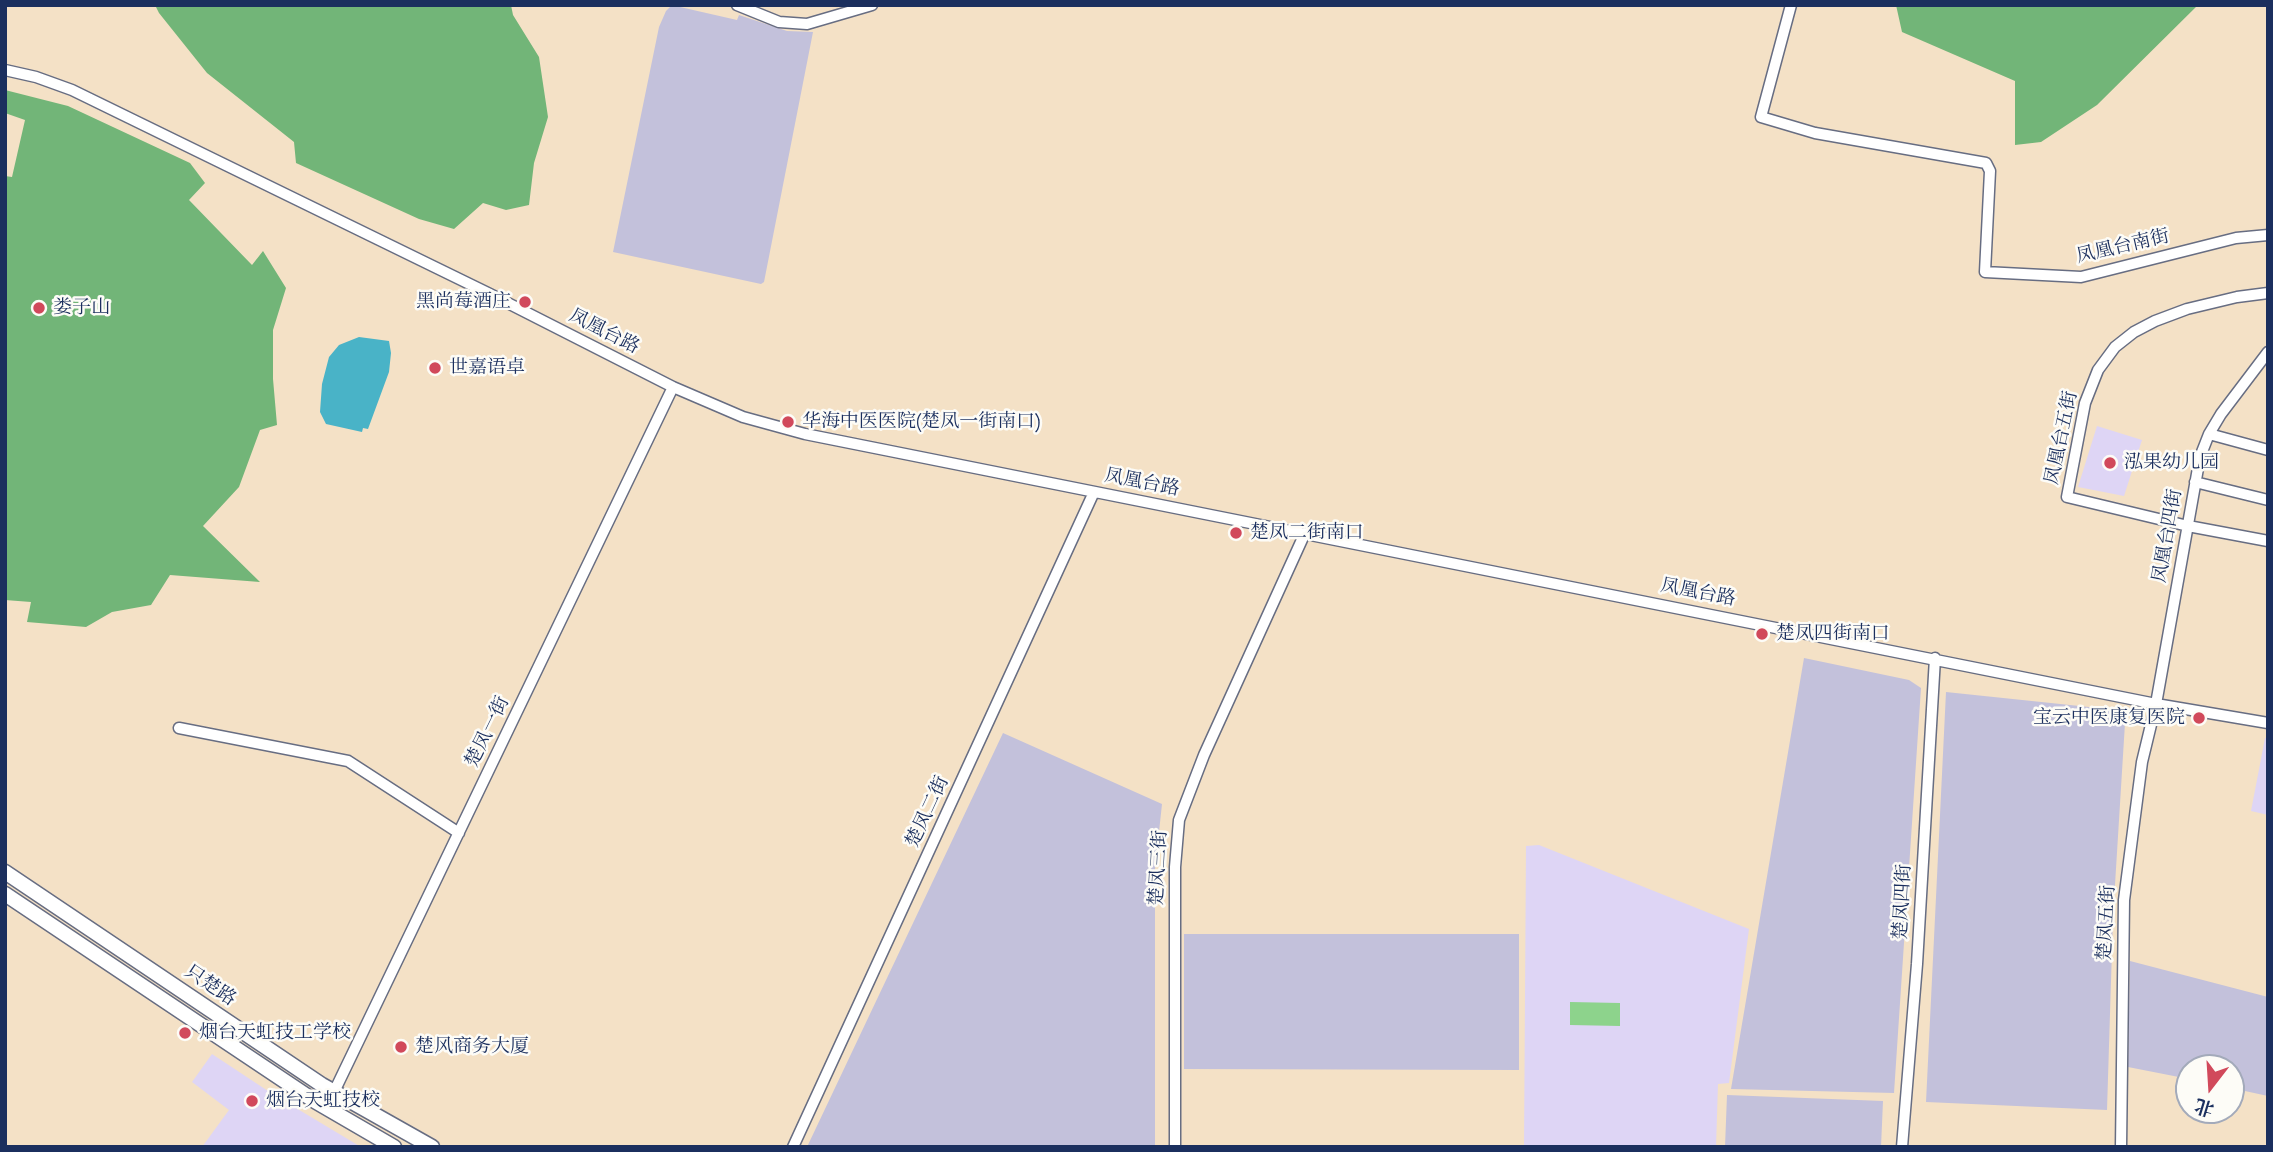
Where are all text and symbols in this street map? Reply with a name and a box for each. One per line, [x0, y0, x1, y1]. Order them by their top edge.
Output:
street label: 凤凰台南街 [2074, 225, 2172, 269]
place label: 黑尚莓酒庄 [416, 291, 511, 313]
marker: 黑尚莓酒庄 [517, 294, 533, 310]
place label: 娄子山 [53, 297, 110, 319]
marker: 娄子山 [31, 300, 47, 316]
street label: 凤凰台路 [565, 305, 643, 359]
place label: 世嘉语卓 [449, 357, 525, 379]
marker: 世嘉语卓 [427, 360, 443, 376]
street label: 凤凰台五街 [2041, 389, 2083, 487]
place label: 华海中医医院(楚凤一街南口) [802, 411, 1041, 433]
marker: 华海中医医院(楚凤一街南口) [780, 414, 796, 430]
place label: 泓果幼儿园 [2124, 452, 2219, 474]
marker: 泓果幼儿园 [2102, 455, 2118, 471]
street label: 凤凰台路 [1103, 465, 1181, 501]
street label: 凤凰台四街 [2149, 487, 2187, 585]
place label: 楚凤二街南口 [1250, 522, 1364, 544]
marker: 楚凤二街南口 [1228, 525, 1244, 541]
street label: 凤凰台路 [1659, 575, 1737, 611]
place label: 楚凤四街南口 [1776, 623, 1890, 645]
marker: 楚凤四街南口 [1754, 626, 1770, 642]
street label: 楚凤一街 [461, 693, 515, 771]
place label: 宝云中医康复医院 [2033, 707, 2185, 729]
marker: 宝云中医康复医院 [2191, 710, 2207, 726]
street label: 楚凤二街 [902, 773, 954, 851]
street label: 楚凤三街 [1146, 829, 1172, 907]
street label: 楚凤四街 [1890, 863, 1916, 941]
street label: 楚凤五街 [2094, 884, 2120, 962]
street label: 只楚路 [180, 961, 240, 1011]
place label: 烟台天虹技工学校 [199, 1022, 351, 1044]
marker: 烟台天虹技工学校 [177, 1025, 193, 1041]
place label: 楚风商务大厦 [415, 1036, 529, 1058]
marker: 楚风商务大厦 [393, 1039, 409, 1055]
north arrow [2175, 1054, 2245, 1124]
place label: 烟台天虹技校 [266, 1090, 380, 1112]
marker: 烟台天虹技校 [244, 1093, 260, 1109]
text: 北 [2192, 1094, 2217, 1121]

